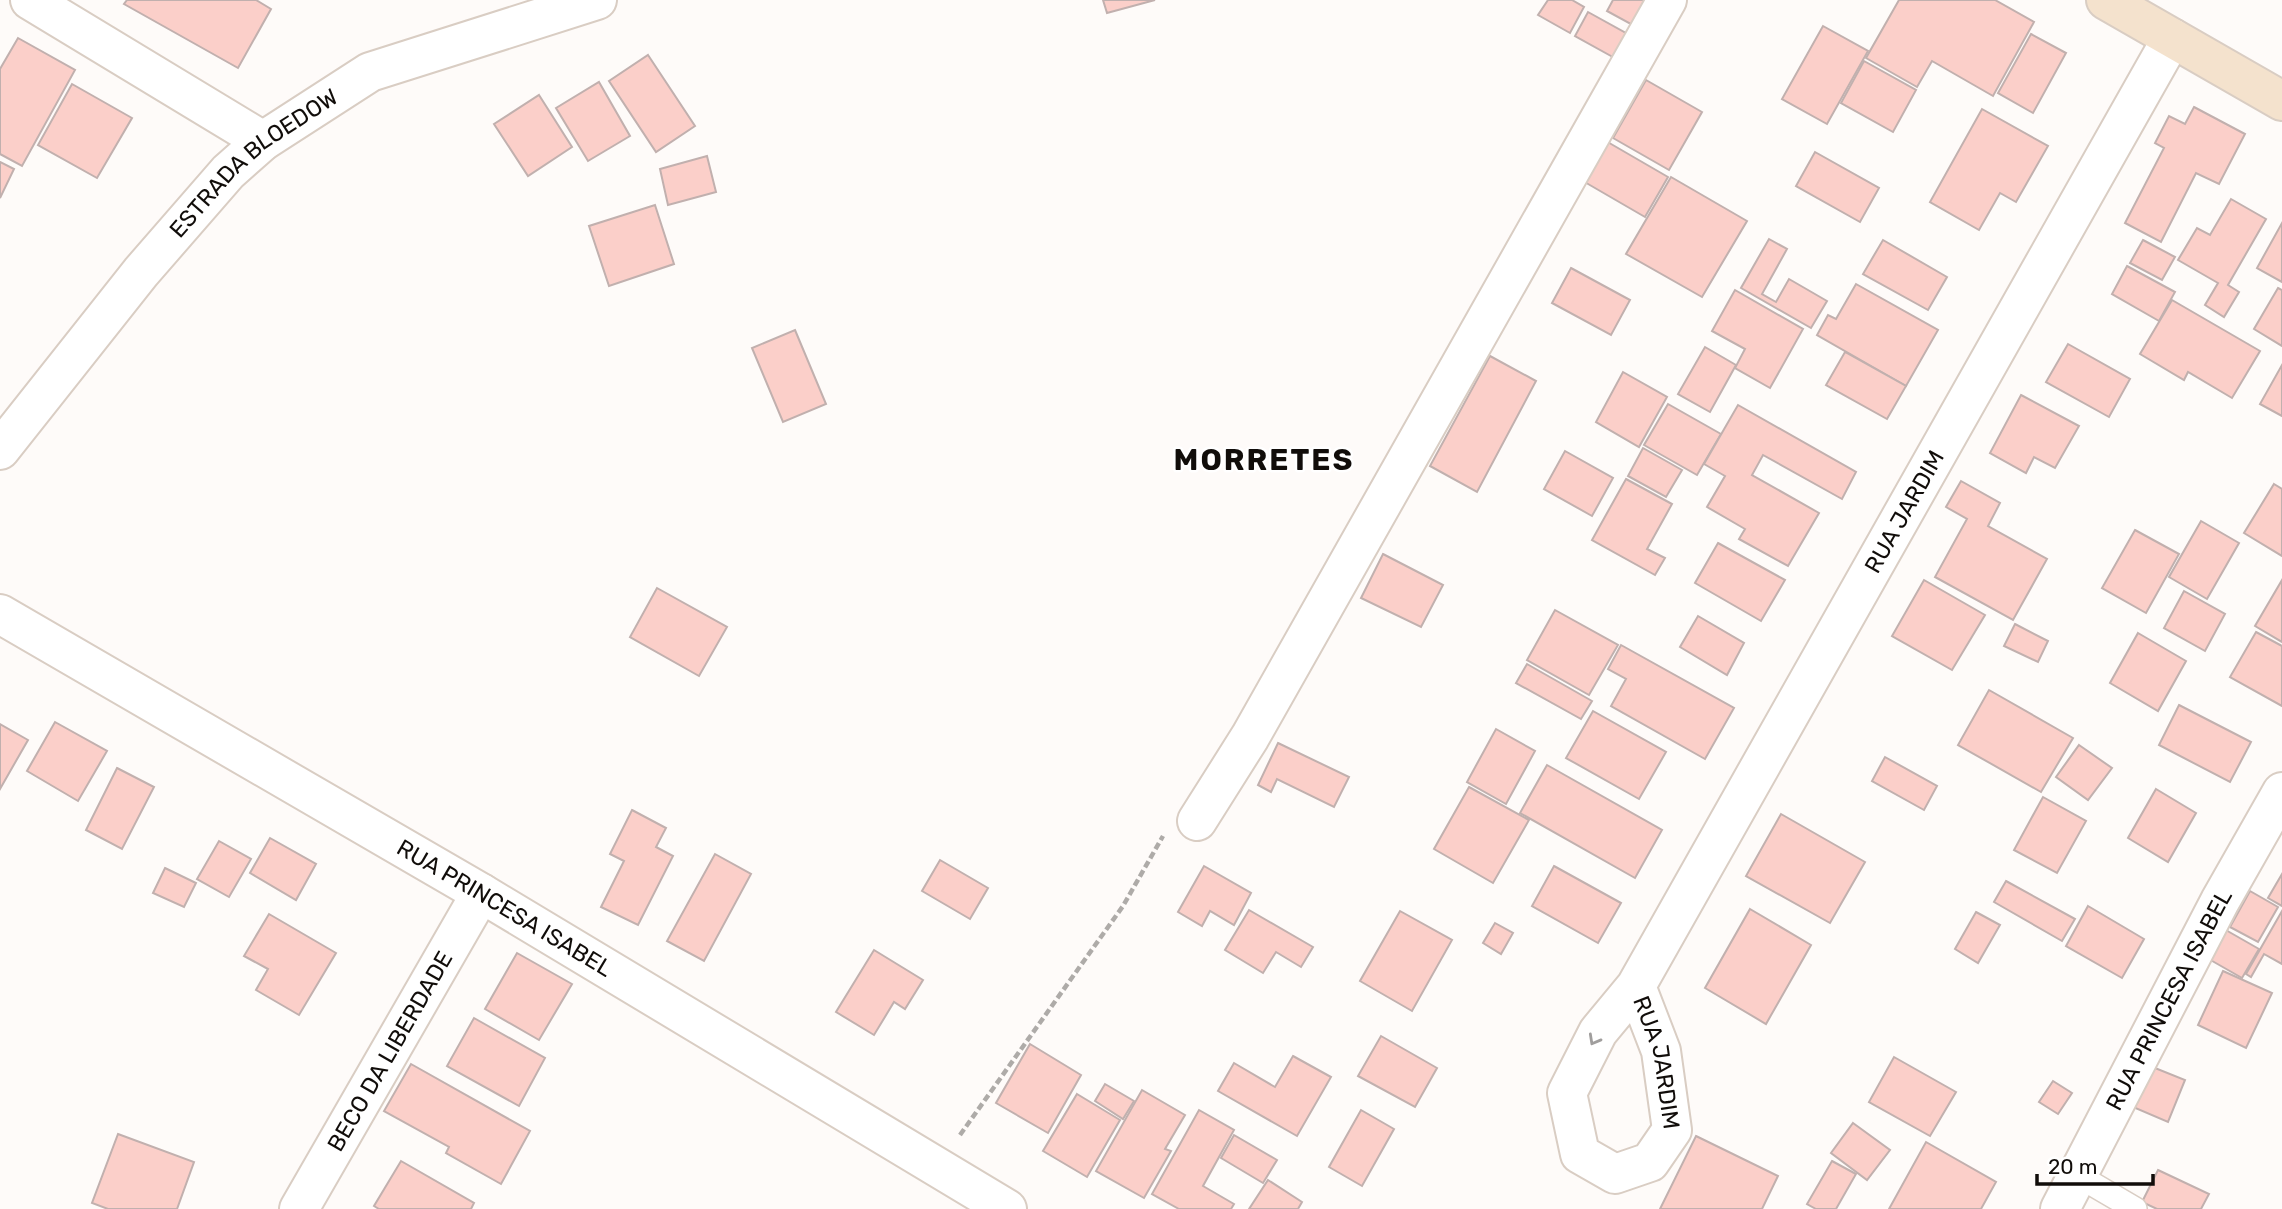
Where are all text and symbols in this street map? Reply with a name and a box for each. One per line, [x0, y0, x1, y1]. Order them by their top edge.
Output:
street label: ESTRADA BLOEDOW [163, 82, 343, 243]
district label: MORRETES [1174, 442, 1354, 478]
street label: RUA JARDIM [1858, 445, 1950, 578]
street label: RUA PRINCESA ISABEL [392, 833, 617, 983]
street label: RUA PRINCESA ISABEL [2100, 884, 2238, 1115]
street label: BECO DA LIBERDADE [321, 946, 458, 1156]
street label: RUA JARDIM [1627, 992, 1686, 1131]
one-way arrow [1589, 1033, 1602, 1045]
scale bar [2037, 1142, 2152, 1186]
text: 20 m [2048, 1154, 2097, 1179]

